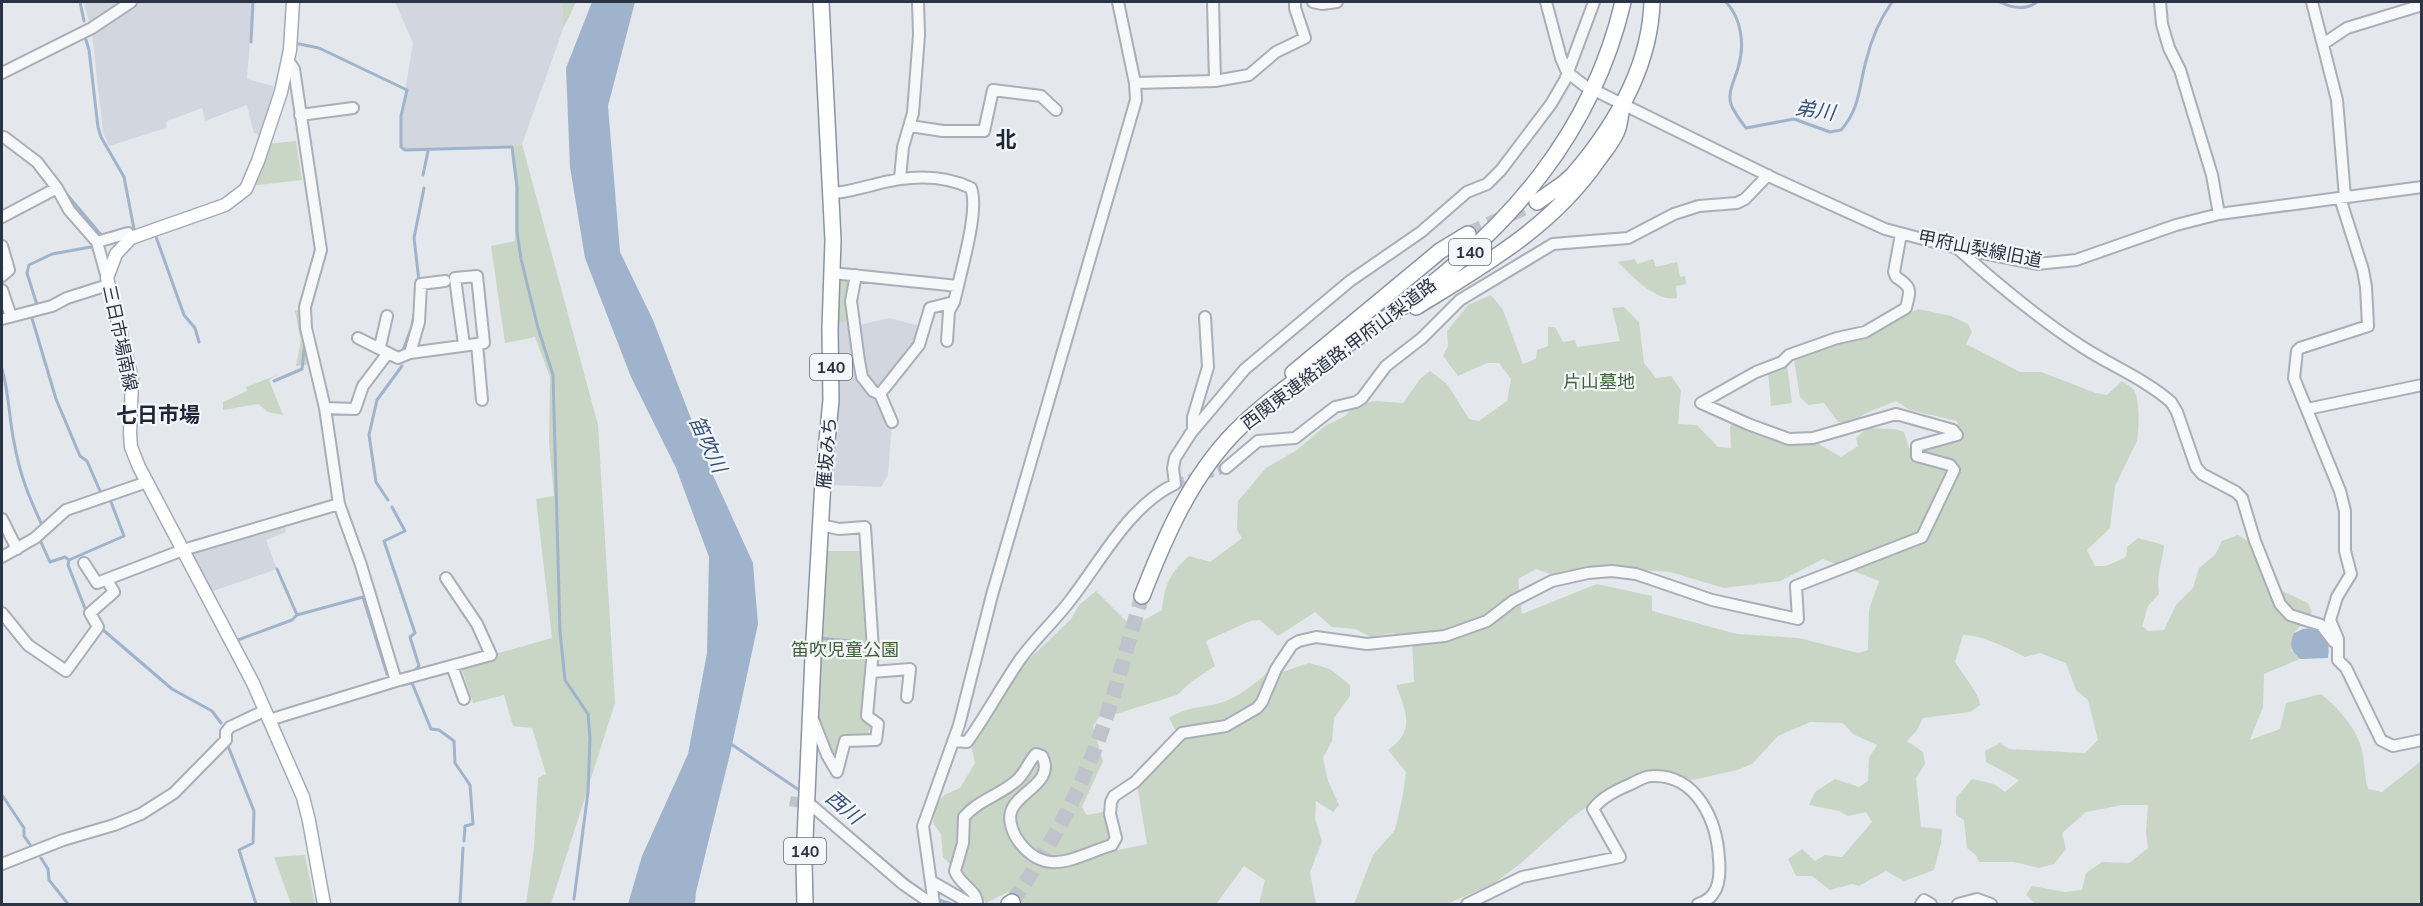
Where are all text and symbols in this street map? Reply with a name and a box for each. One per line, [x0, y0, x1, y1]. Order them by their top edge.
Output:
water label: 弟川 [1793, 94, 1839, 127]
district label: 北 [996, 126, 1017, 154]
street label: 甲府山梨線旧道 [1916, 225, 2044, 273]
road number: 140 [1449, 239, 1491, 265]
street label: 西関東連絡道路;甲府山梨道路 [1237, 273, 1441, 435]
street label: 三日市場南線 [97, 283, 143, 393]
road number: 140 [810, 354, 852, 380]
park label: 片山墓地 [1563, 370, 1635, 394]
district label: 七日市場 [116, 401, 200, 429]
water label: 笛吹川 [683, 411, 733, 479]
street label: 雁坂みち [812, 416, 842, 490]
park label: 笛吹児童公園 [791, 638, 899, 662]
water label: 西川 [820, 784, 869, 832]
road number: 140 [784, 838, 826, 864]

